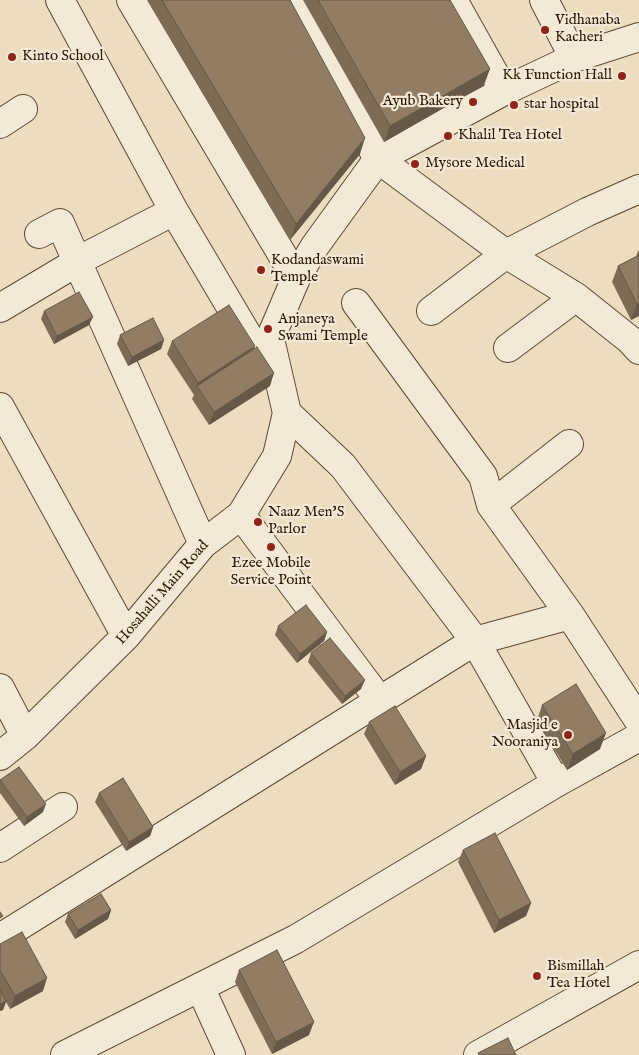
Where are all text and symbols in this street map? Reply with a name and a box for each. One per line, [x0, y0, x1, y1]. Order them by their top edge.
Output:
place label: Vidhanaba Kacheri [555, 12, 620, 47]
marker: Vidhanaba Kacheri [539, 24, 551, 36]
place label: Kinto School [22, 48, 104, 66]
marker: Kinto School [6, 51, 18, 63]
place label: Kk Function Hall [502, 67, 612, 85]
marker: Kk Function Hall [616, 70, 628, 82]
place label: Ayub Bakery [383, 93, 463, 111]
marker: Ayub Bakery [467, 96, 479, 108]
place label: star hospital [524, 96, 599, 114]
marker: star hospital [508, 99, 520, 111]
place label: Khalil Tea Hotel [458, 127, 562, 145]
marker: Khalil Tea Hotel [442, 130, 454, 142]
place label: Mysore Medical [425, 155, 525, 173]
marker: Mysore Medical [409, 158, 421, 170]
place label: Kodandaswami Temple [271, 252, 364, 287]
marker: Kodandaswami Temple [255, 264, 267, 276]
place label: Anjaneya Swami Temple [278, 311, 368, 346]
marker: Anjaneya Swami Temple [262, 323, 274, 335]
place label: Naaz Men'S Parlor [268, 504, 344, 539]
marker: Naaz Men'S Parlor [252, 516, 264, 528]
street label: Hosahalli Main Road [113, 537, 213, 649]
marker: Ezee Mobile Service Point [265, 541, 277, 553]
place label: Ezee Mobile Service Point [231, 555, 311, 590]
place label: Masjid e Nooraniya [492, 717, 558, 752]
marker: Masjid e Nooraniya [562, 729, 574, 741]
place label: Bismillah Tea Hotel [547, 958, 610, 993]
marker: Bismillah Tea Hotel [531, 970, 543, 982]

